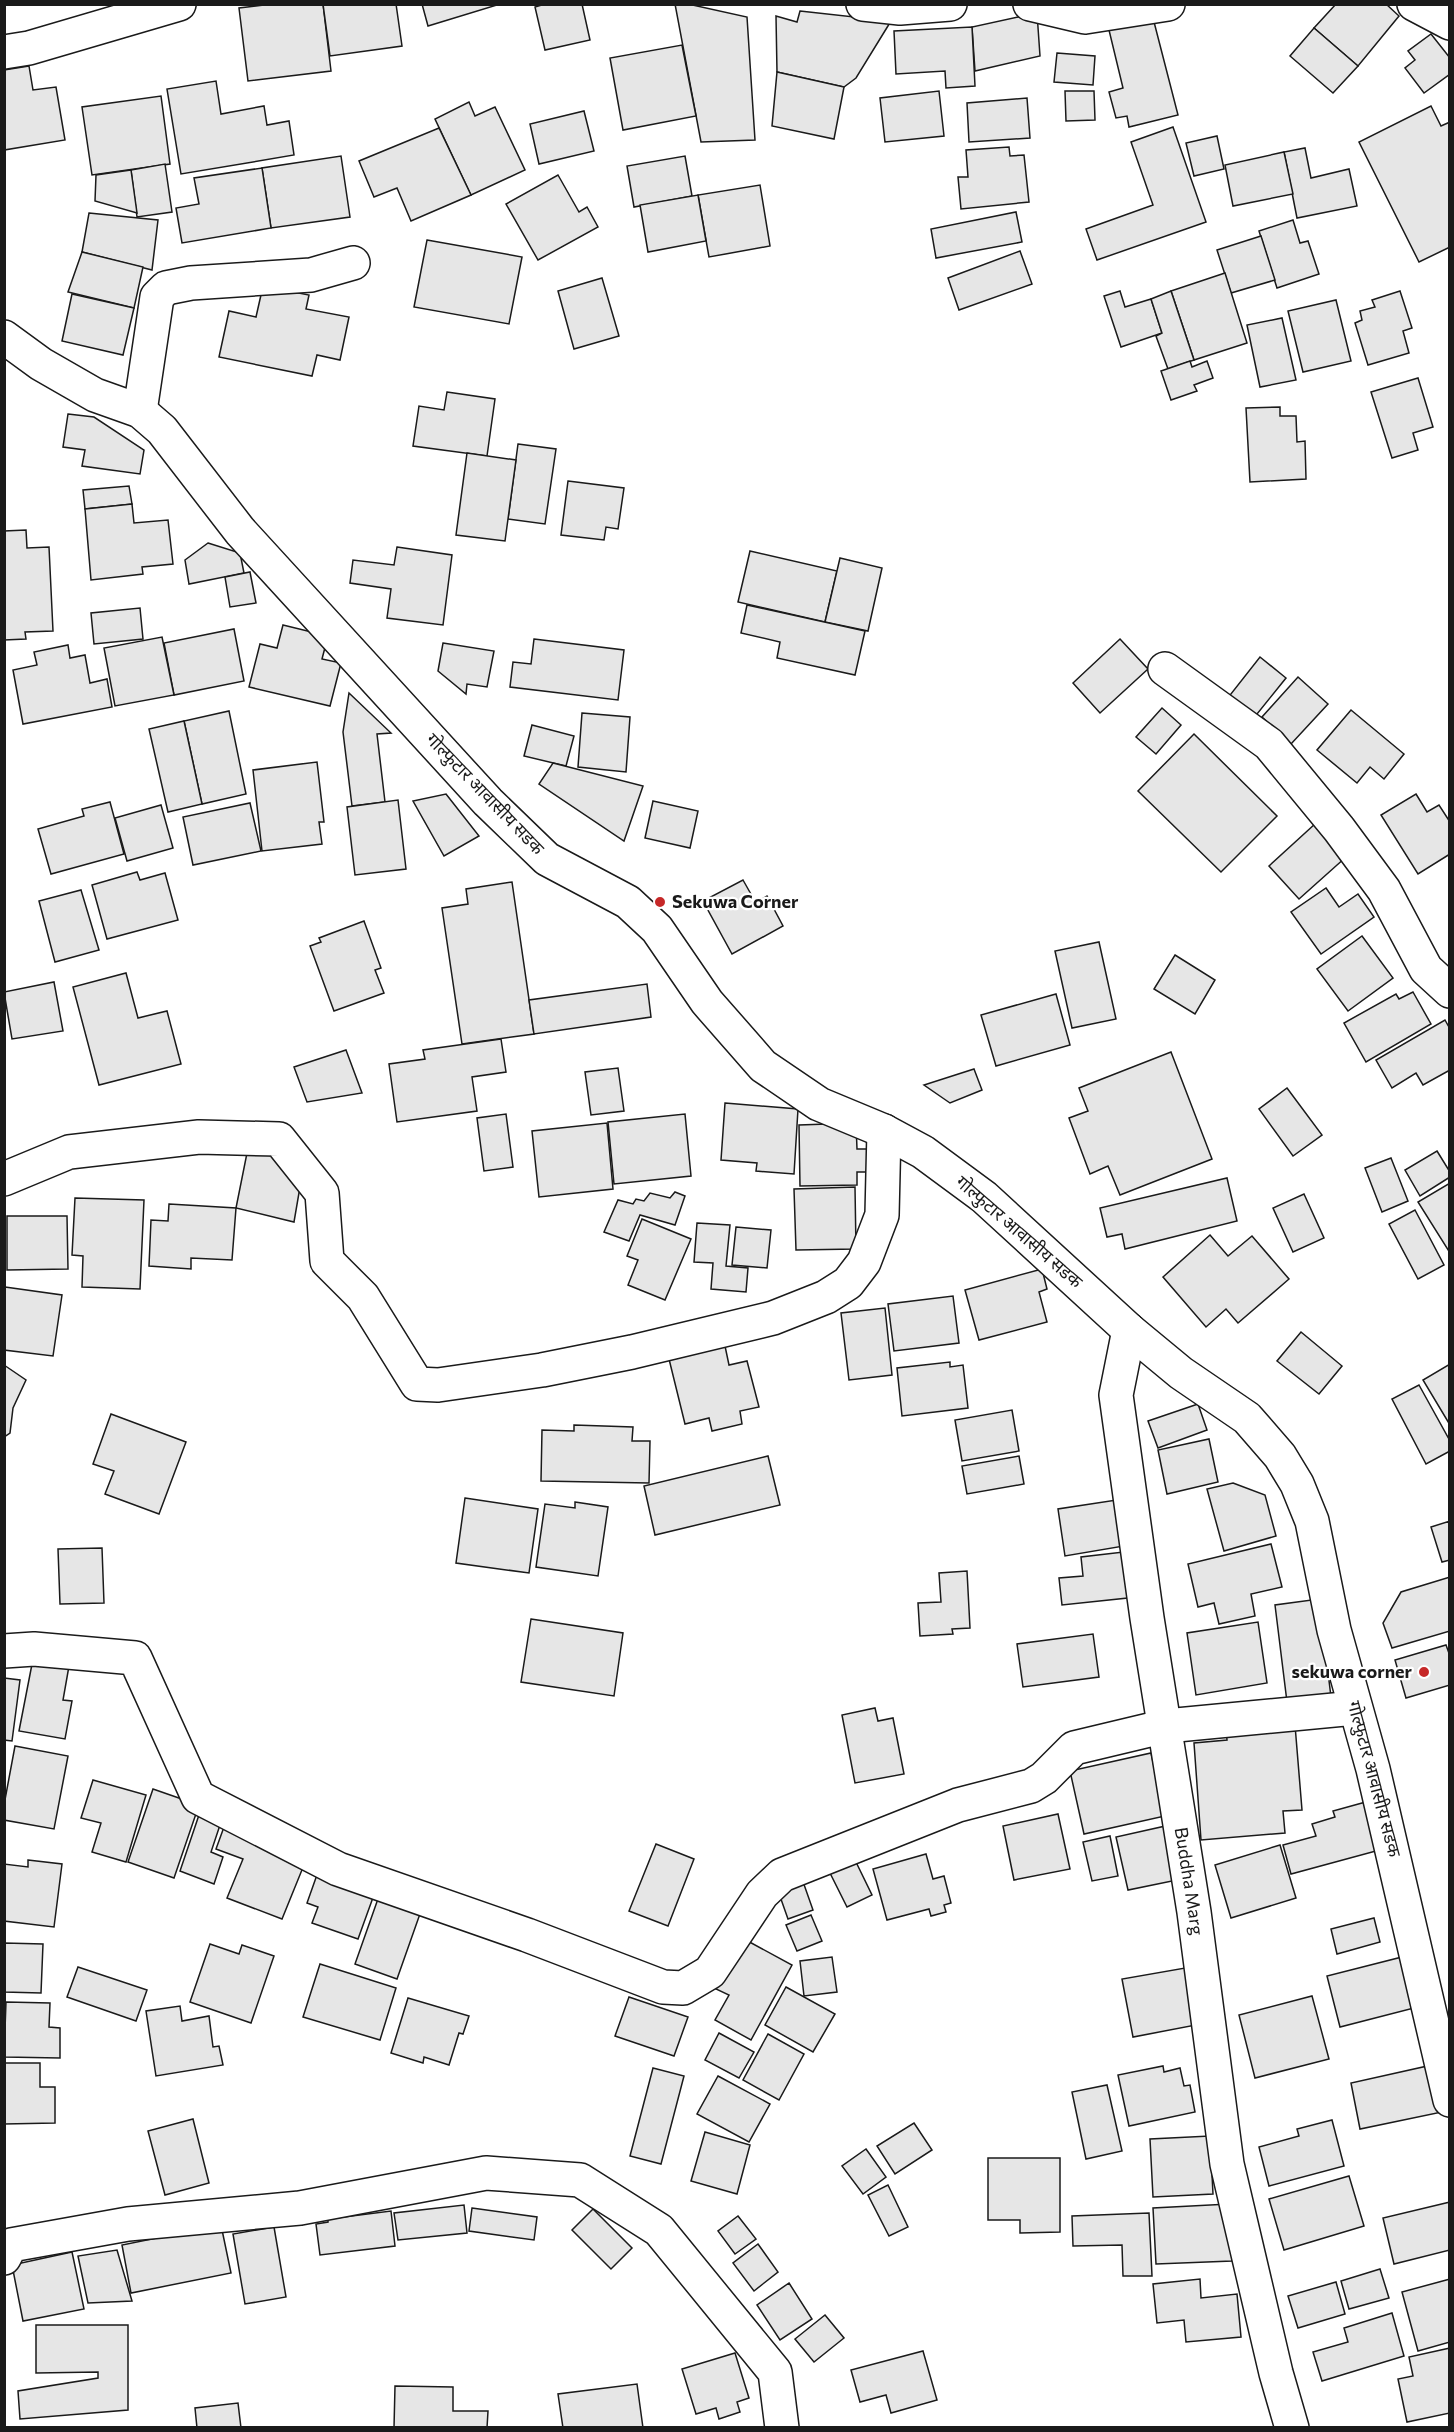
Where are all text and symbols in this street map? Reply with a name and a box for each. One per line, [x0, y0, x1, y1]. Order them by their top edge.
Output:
street label: गोल्फुटार आवासीय सडक [421, 728, 550, 861]
place label: Sekuwa Corner [672, 890, 799, 912]
marker: Sekuwa Corner [653, 895, 667, 909]
street label: गोल्फुटार आवासीय सडक [951, 1170, 1088, 1294]
place label: sekuwa corner [1292, 1660, 1413, 1682]
marker: sekuwa corner [1417, 1665, 1431, 1679]
street label: गोल्फुटार आवासीय सडक [1342, 1698, 1407, 1861]
street label: Buddha Marg [1171, 1825, 1209, 1937]

